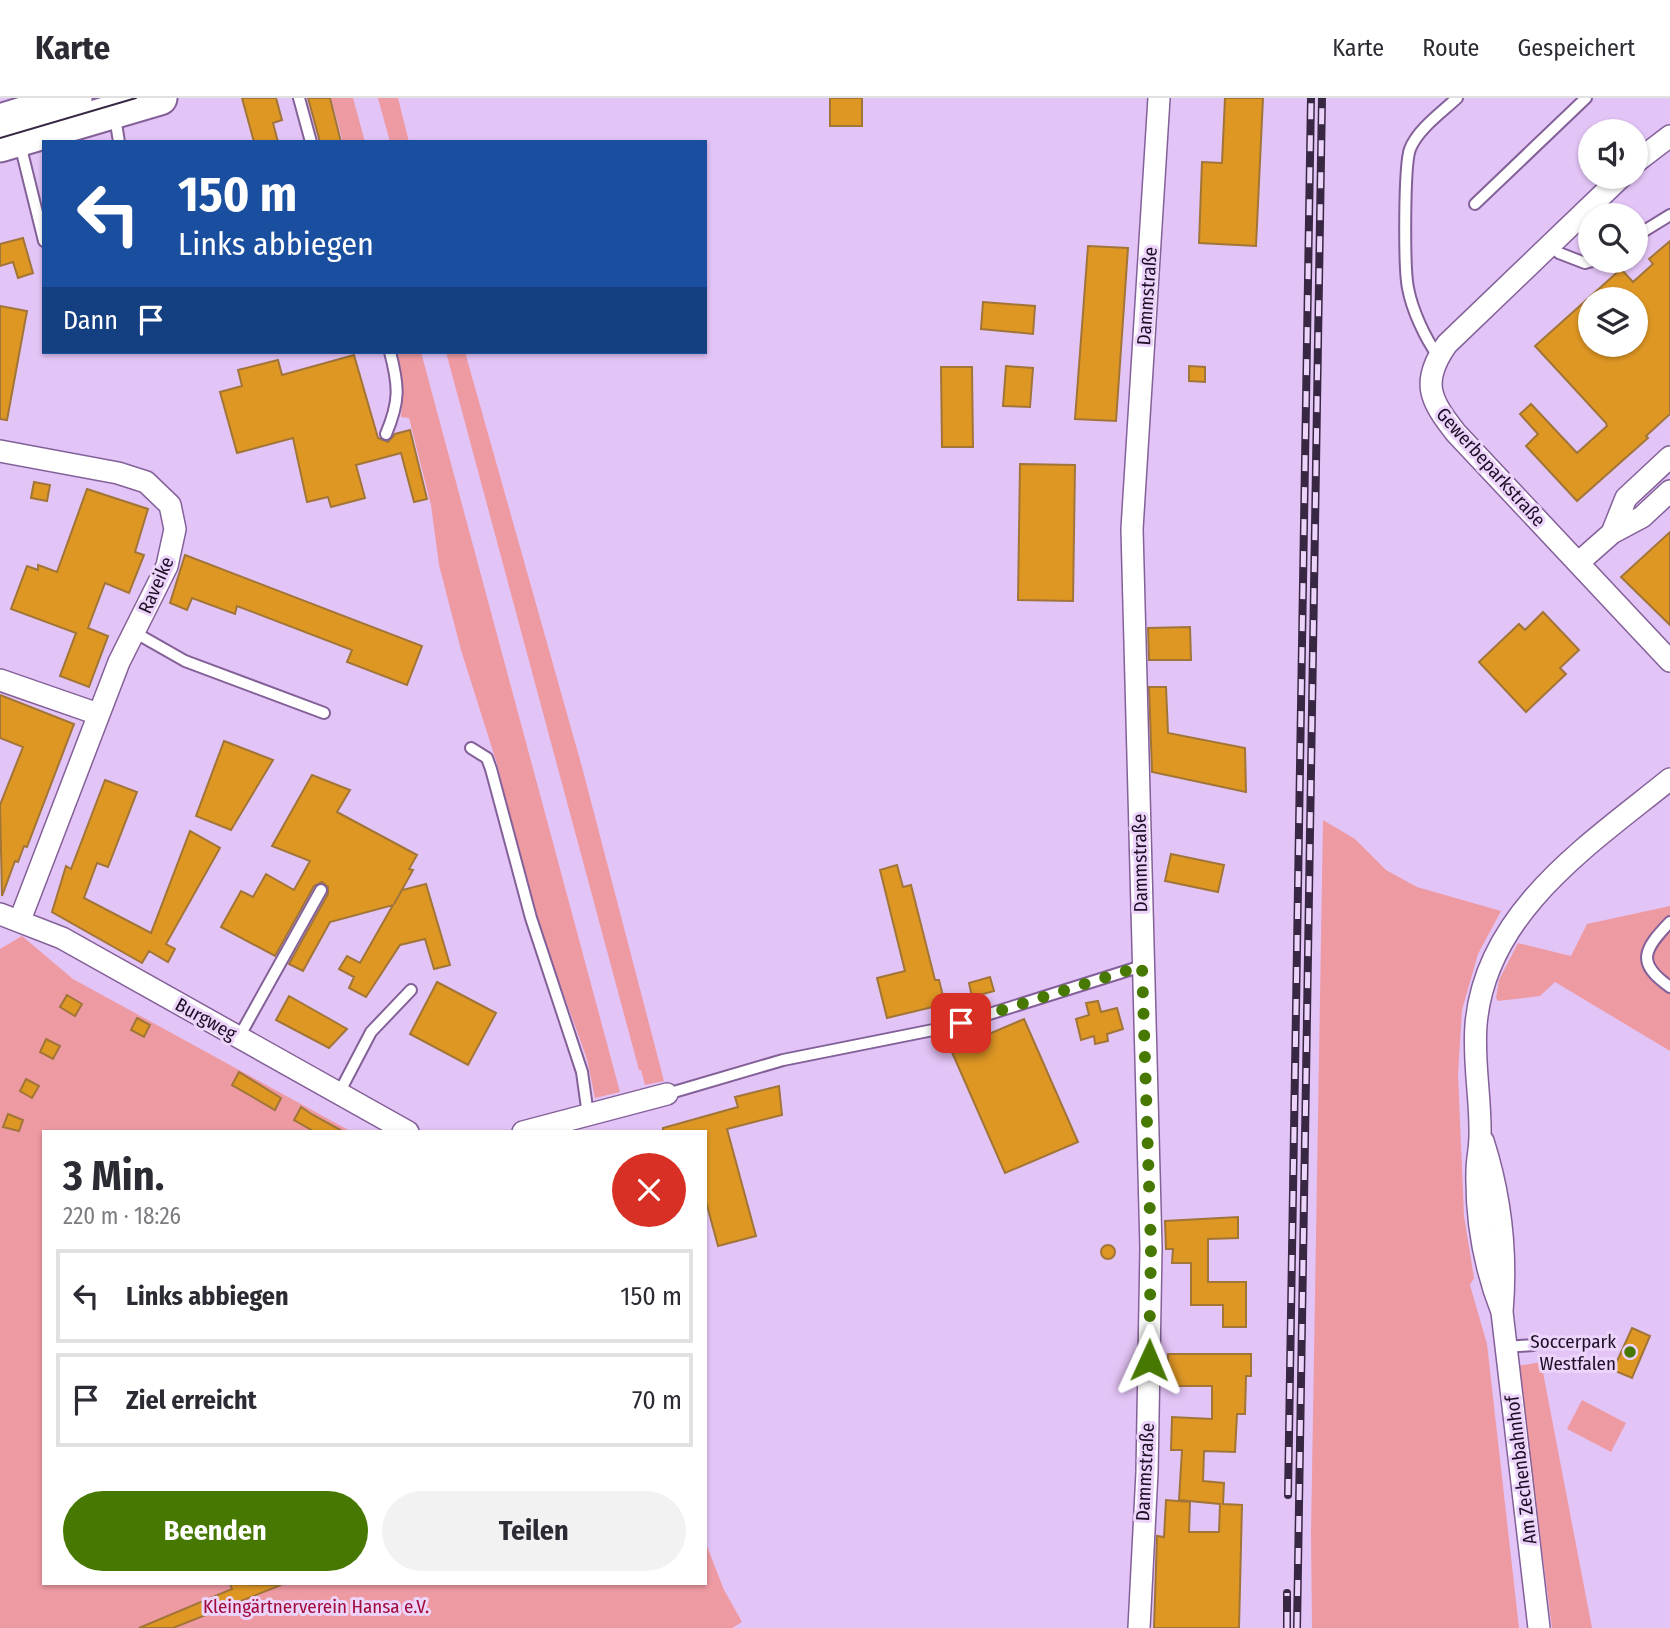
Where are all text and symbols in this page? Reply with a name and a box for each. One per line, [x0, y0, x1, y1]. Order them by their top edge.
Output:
text: Karte [35, 28, 110, 68]
text: Karte [1332, 34, 1384, 62]
text: Route [1422, 34, 1479, 62]
text: Gespeichert [1517, 34, 1635, 62]
map controls [1578, 119, 1648, 357]
button: sound [1578, 119, 1648, 189]
text: 150 m [178, 165, 297, 224]
icon: left [63, 168, 154, 259]
button: search [1578, 203, 1648, 273]
text: Links abbiegen [178, 225, 374, 263]
street label: Dammstraße [1132, 246, 1162, 346]
button: layers [1578, 287, 1648, 357]
icon: arrive [132, 301, 170, 339]
text: Dann [63, 305, 118, 336]
street label: Gewerbeparkstraße [1432, 403, 1550, 531]
street label: Raveike [133, 553, 179, 617]
street label: Dammstraße [1128, 813, 1152, 913]
street label: Burgweg [171, 993, 241, 1045]
pin [931, 993, 991, 1053]
icon: arrive [942, 1004, 980, 1042]
text: 3 Min. [63, 1151, 164, 1201]
button: close [612, 1153, 686, 1227]
text: 220 m · 18:26 [63, 1202, 181, 1230]
icon: left [67, 1277, 105, 1315]
text: Links abbiegen [126, 1281, 289, 1312]
text: 150 m [620, 1281, 682, 1312]
position arrow [1112, 1323, 1186, 1397]
place label: Soccerpark Westfalen [1530, 1330, 1616, 1375]
marker: Soccerpark Westfalen [1622, 1344, 1638, 1360]
icon: arrive [67, 1381, 105, 1419]
text: Ziel erreicht [126, 1385, 257, 1416]
text: 70 m [632, 1385, 682, 1416]
street label: Am Zechenbahnhof [1500, 1393, 1542, 1546]
street label: Dammstraße [1131, 1422, 1159, 1522]
button: Beenden [63, 1491, 368, 1571]
button: Teilen [382, 1491, 686, 1571]
park label: Kleingärtnerverein Hansa e.V. [203, 1595, 429, 1618]

